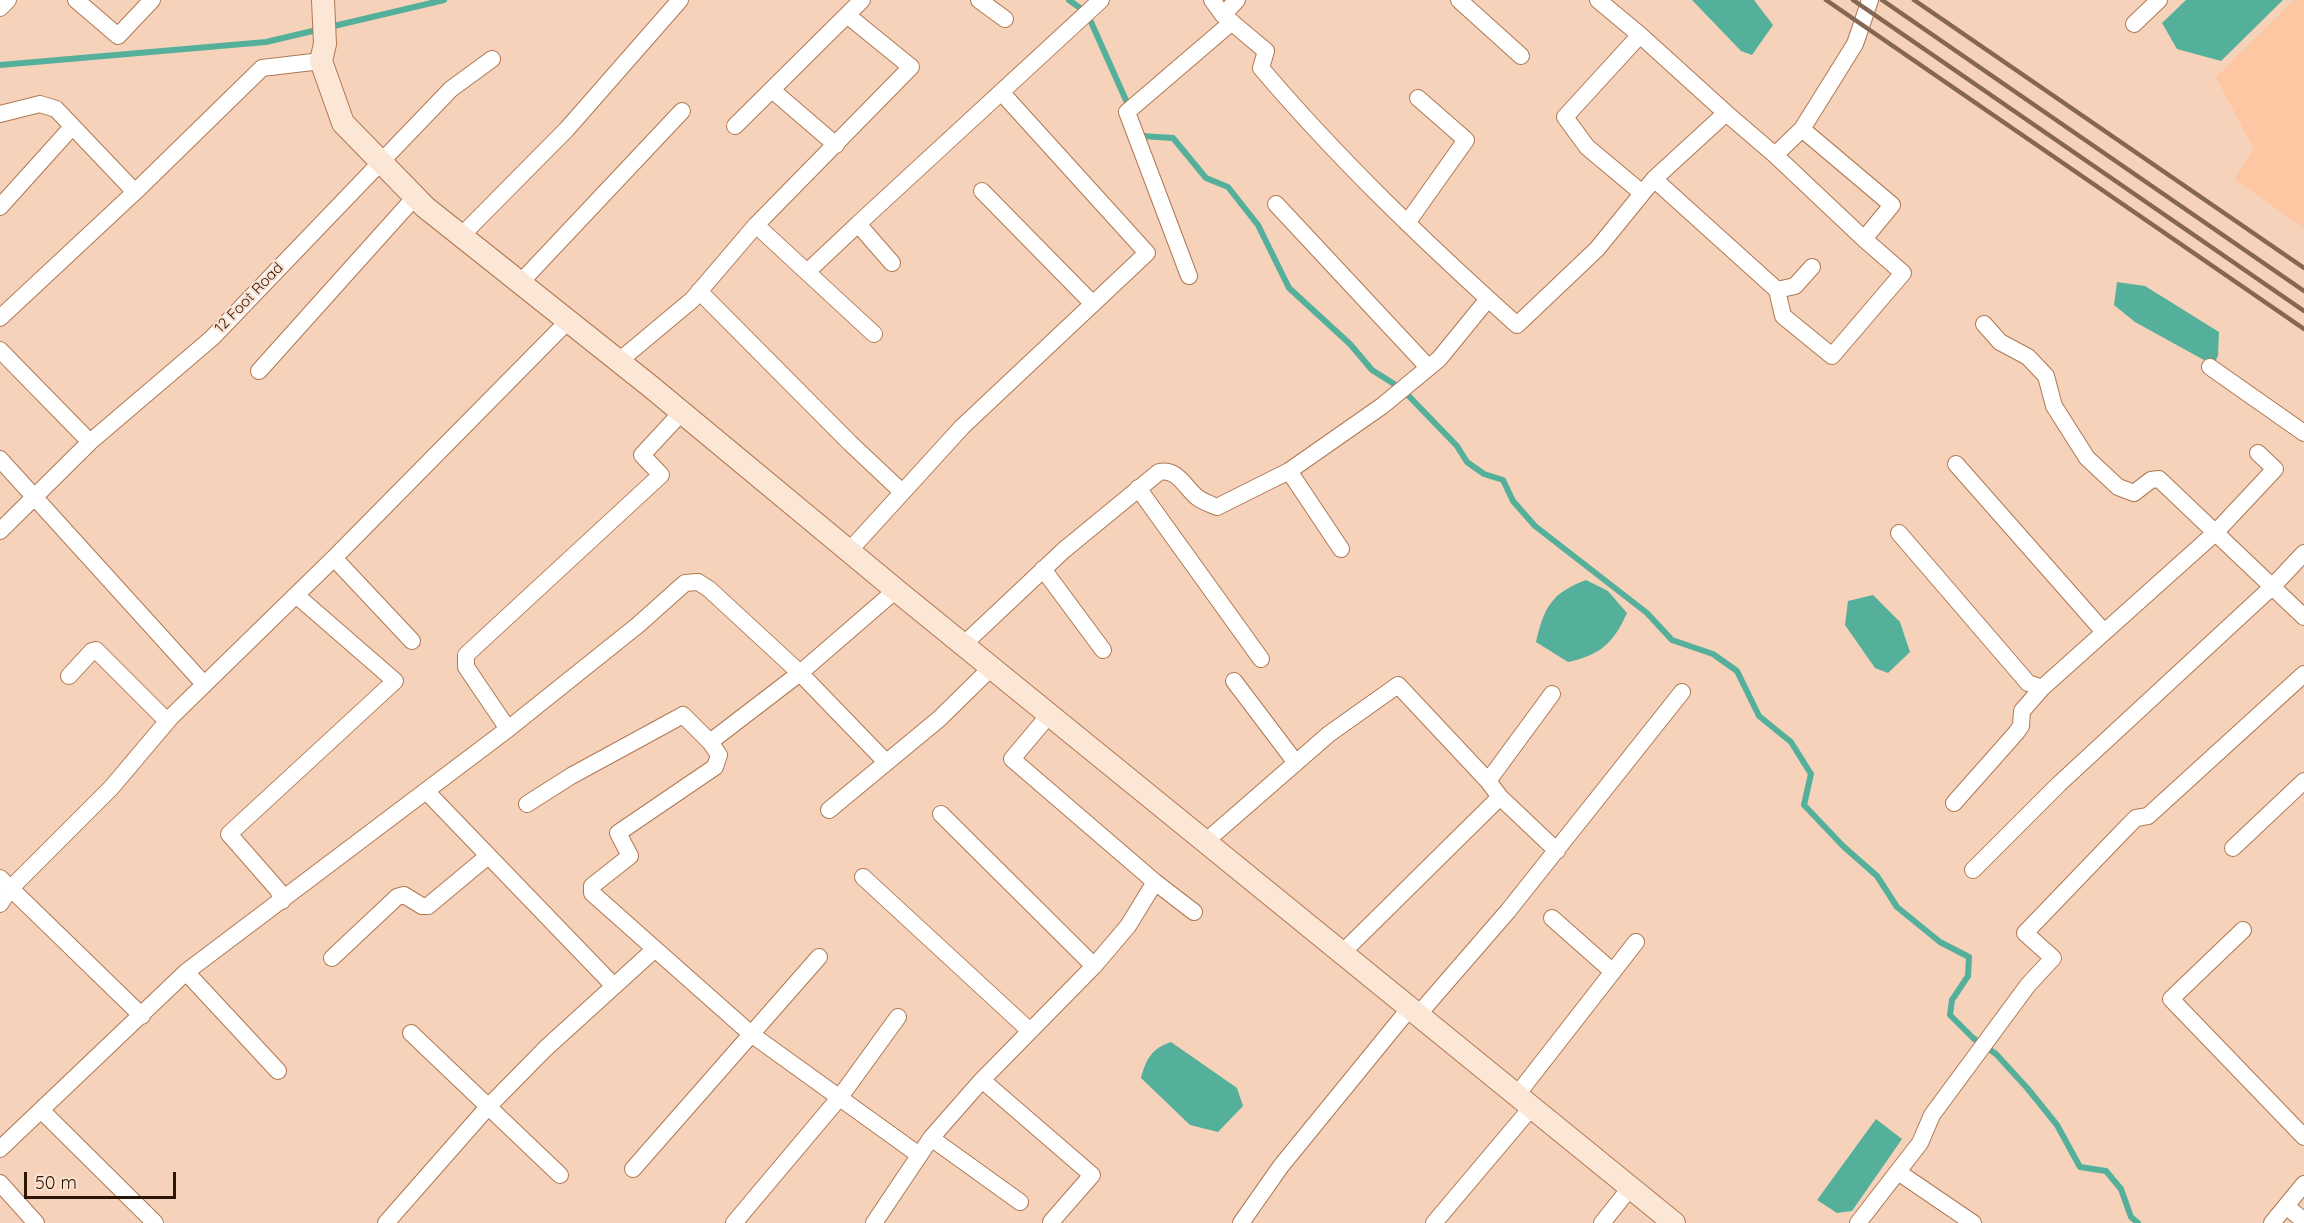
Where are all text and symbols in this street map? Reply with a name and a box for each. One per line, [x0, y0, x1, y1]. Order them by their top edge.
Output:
street label: 12 Foot Road [211, 259, 287, 337]
scale bar [27, 1160, 178, 1198]
text: 50 m [35, 1171, 77, 1194]

